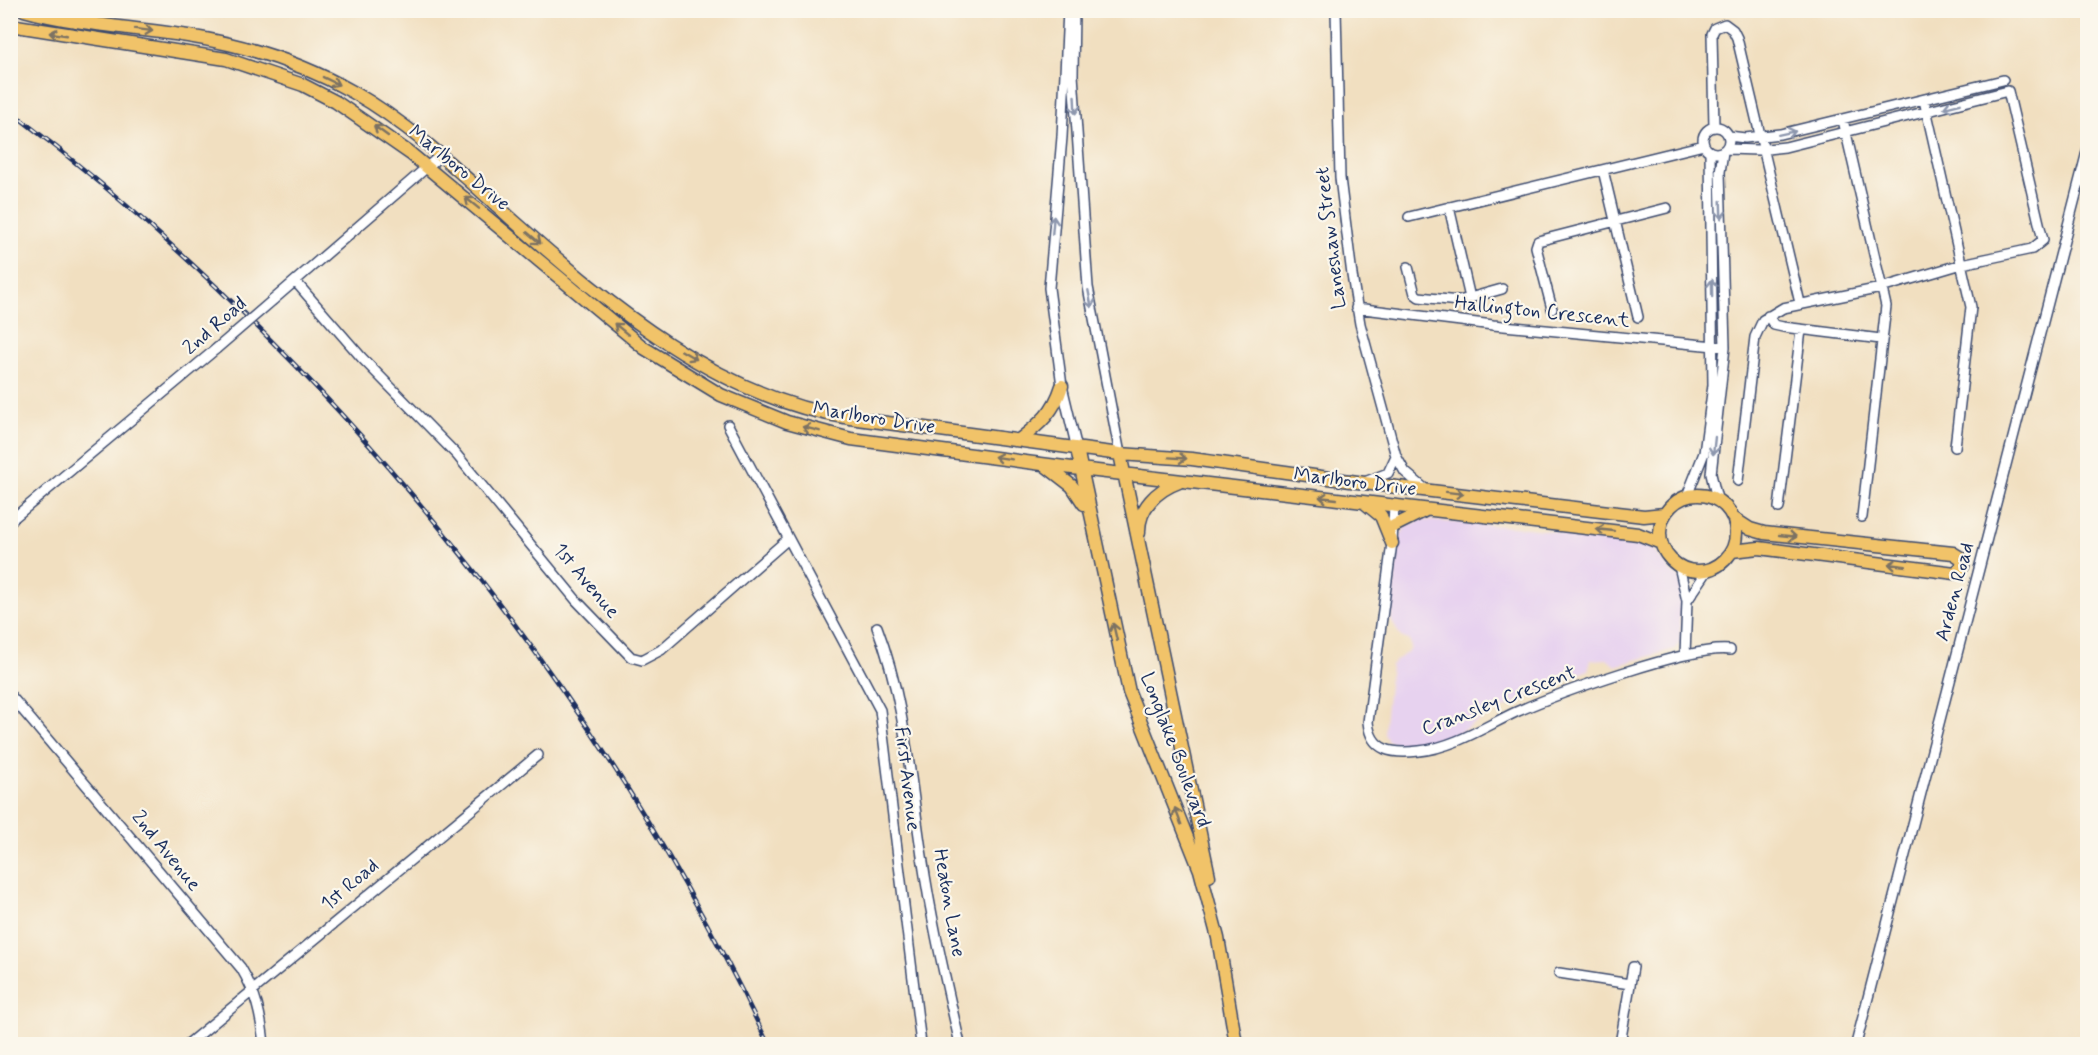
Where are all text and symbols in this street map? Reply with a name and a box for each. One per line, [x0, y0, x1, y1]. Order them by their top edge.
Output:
one-way arrow [133, 25, 153, 36]
one-way arrow [48, 28, 68, 39]
one-way arrow [321, 75, 339, 87]
one-way arrow [1069, 94, 1080, 114]
one-way arrow [1942, 100, 1961, 112]
street label: Marlboro Drive [403, 119, 515, 217]
one-way arrow [373, 125, 389, 137]
one-way arrow [1776, 127, 1796, 138]
street label: Laneshaw Street [1309, 165, 1353, 311]
one-way arrow [464, 197, 480, 210]
one-way arrow [1715, 200, 1727, 220]
one-way arrow [1048, 216, 1059, 236]
one-way arrow [526, 231, 541, 245]
one-way arrow [1706, 278, 1718, 298]
one-way arrow [1085, 289, 1096, 308]
street label: Hallington Crescent [1453, 289, 1631, 337]
street label: 2nd Road [177, 291, 253, 361]
one-way arrow [613, 323, 629, 336]
one-way arrow [680, 350, 697, 362]
street label: Marlboro Drive [811, 395, 937, 441]
one-way arrow [802, 423, 821, 434]
one-way arrow [1709, 436, 1720, 456]
one-way arrow [994, 452, 1014, 463]
one-way arrow [1168, 453, 1188, 464]
street label: Marlboro Drive [1292, 461, 1418, 503]
one-way arrow [1444, 488, 1464, 499]
one-way arrow [1318, 492, 1338, 503]
one-way arrow [1595, 524, 1615, 535]
one-way arrow [1777, 530, 1797, 541]
street label: 1st Avenue [546, 538, 626, 625]
street label: Arden Road [1929, 540, 1981, 644]
one-way arrow [1887, 560, 1907, 571]
one-way arrow [1108, 622, 1120, 641]
street label: Cransley Crescent [1418, 659, 1580, 743]
street label: Longlake Boulevard [1132, 669, 1217, 832]
street label: First Avenue [887, 725, 927, 833]
street label: 2nd Avenue [125, 805, 207, 897]
one-way arrow [1172, 807, 1183, 825]
street label: Heaton Lane [926, 847, 972, 959]
street label: 1st Road [315, 853, 385, 917]

